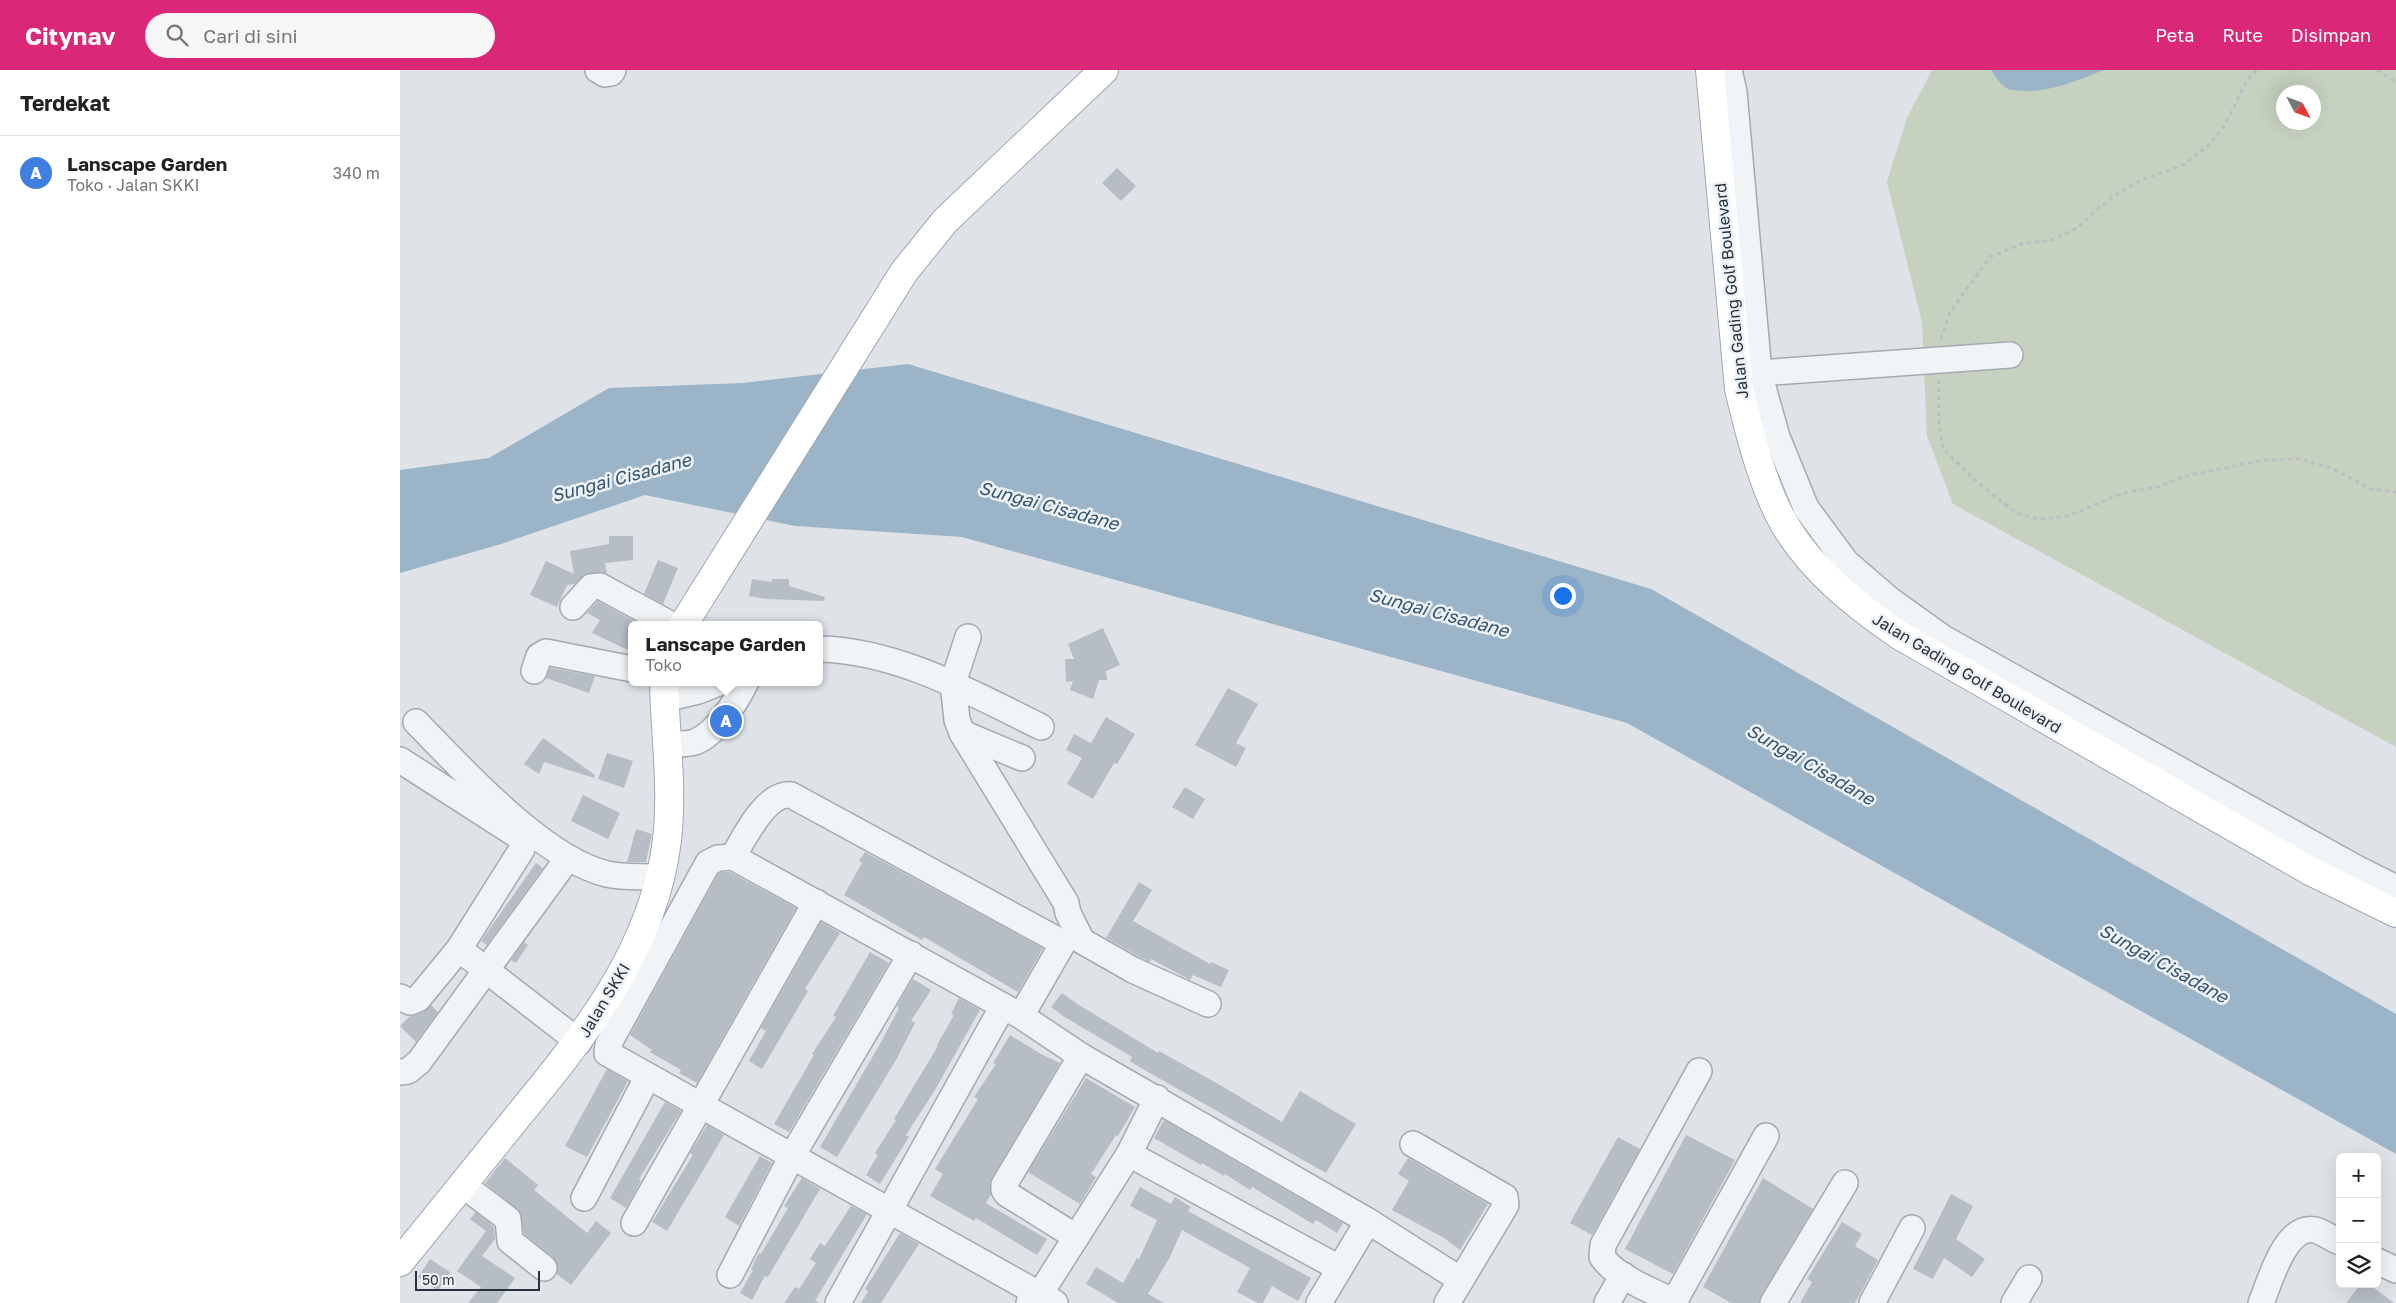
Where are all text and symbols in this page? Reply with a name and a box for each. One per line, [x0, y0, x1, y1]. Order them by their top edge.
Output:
search box [145, 13, 495, 58]
text: Citynav [25, 21, 115, 50]
icon: search [163, 21, 191, 49]
text: Cari di sini [203, 24, 298, 47]
text: Peta [2155, 24, 2195, 46]
text: Rute [2223, 24, 2263, 46]
text: Disimpan [2291, 24, 2371, 46]
north arrow [2276, 85, 2321, 130]
text: Terdekat [20, 90, 110, 116]
text: Lanscape Garden [67, 152, 227, 175]
text: A [30, 163, 42, 183]
text: 340 m [333, 163, 380, 183]
text: Toko · Jalan SKKI [67, 175, 199, 195]
street label: Jalan Gading Golf Boulevard [1710, 182, 1752, 400]
water label: Sungai Cisadane [549, 447, 695, 506]
water label: Sungai Cisadane [977, 476, 1123, 535]
water label: Sungai Cisadane [1367, 583, 1513, 642]
your location [1550, 583, 1576, 609]
street label: Jalan Gading Golf Boulevard [1869, 609, 2065, 737]
popup [628, 621, 823, 686]
text: Lanscape Garden [645, 632, 806, 655]
text: Toko [645, 655, 682, 675]
pin: A [710, 702, 742, 740]
water label: Sungai Cisadane [1743, 719, 1880, 810]
water label: Sungai Cisadane [2096, 919, 2233, 1008]
street label: Jalan SKKI [574, 959, 634, 1041]
map controls [2336, 1153, 2381, 1288]
button: + [2336, 1153, 2381, 1198]
button: − [2336, 1198, 2381, 1243]
button: layers [2336, 1243, 2381, 1288]
scale bar [415, 1268, 540, 1291]
text: 50 m [422, 1271, 455, 1288]

